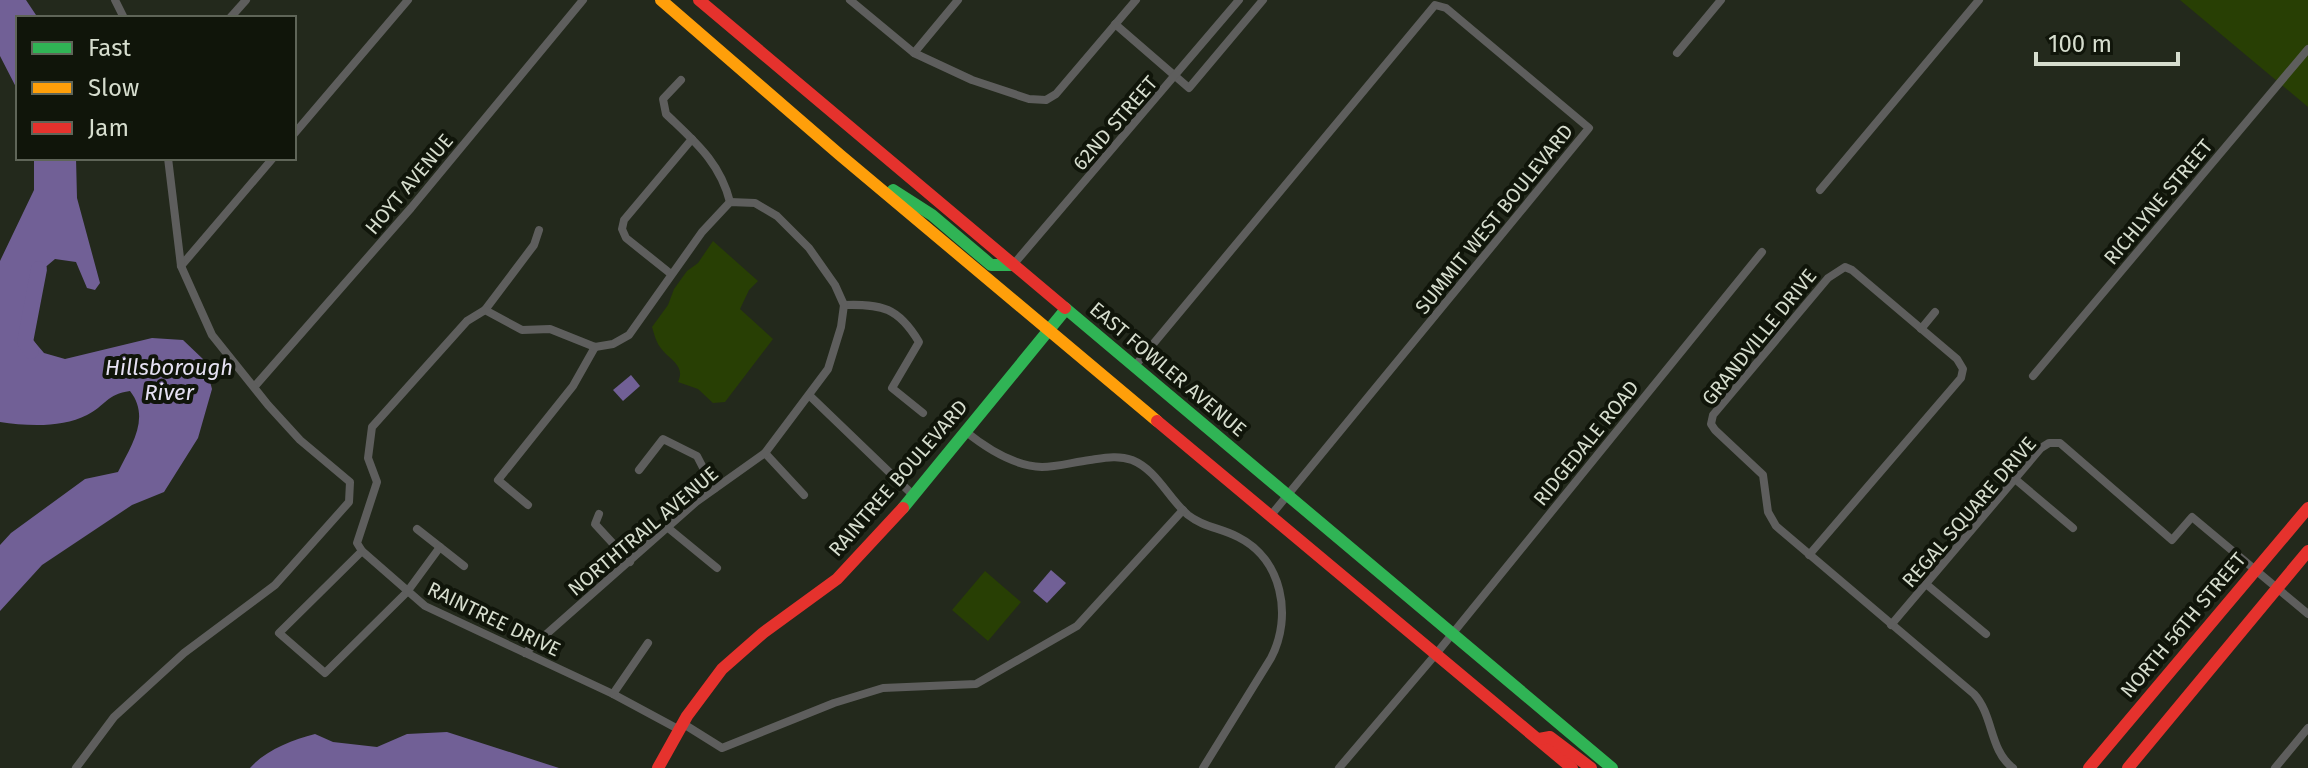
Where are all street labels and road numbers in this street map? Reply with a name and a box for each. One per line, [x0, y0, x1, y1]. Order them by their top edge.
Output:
street label: 62ND STREET [1068, 71, 1163, 175]
street label: SUMMIT WEST BOULEVARD [1410, 119, 1578, 319]
street label: HOYT AVENUE [360, 129, 458, 239]
street label: RICHLYNE STREET [2099, 134, 2218, 270]
street label: GRANDVILLE DRIVE [1697, 264, 1821, 410]
street label: EAST FOWLER AVENUE [1085, 297, 1251, 441]
street label: RIDGEDALE ROAD [1528, 376, 1644, 510]
street label: RAINTREE BOULEVARD [824, 395, 972, 561]
street label: REGAL SQUARE DRIVE [1897, 432, 2041, 592]
street label: NORTHTRAIL AVENUE [563, 461, 723, 601]
street label: NORTH 56TH STREET [2115, 547, 2251, 702]
street label: RAINTREE DRIVE [424, 576, 564, 662]

